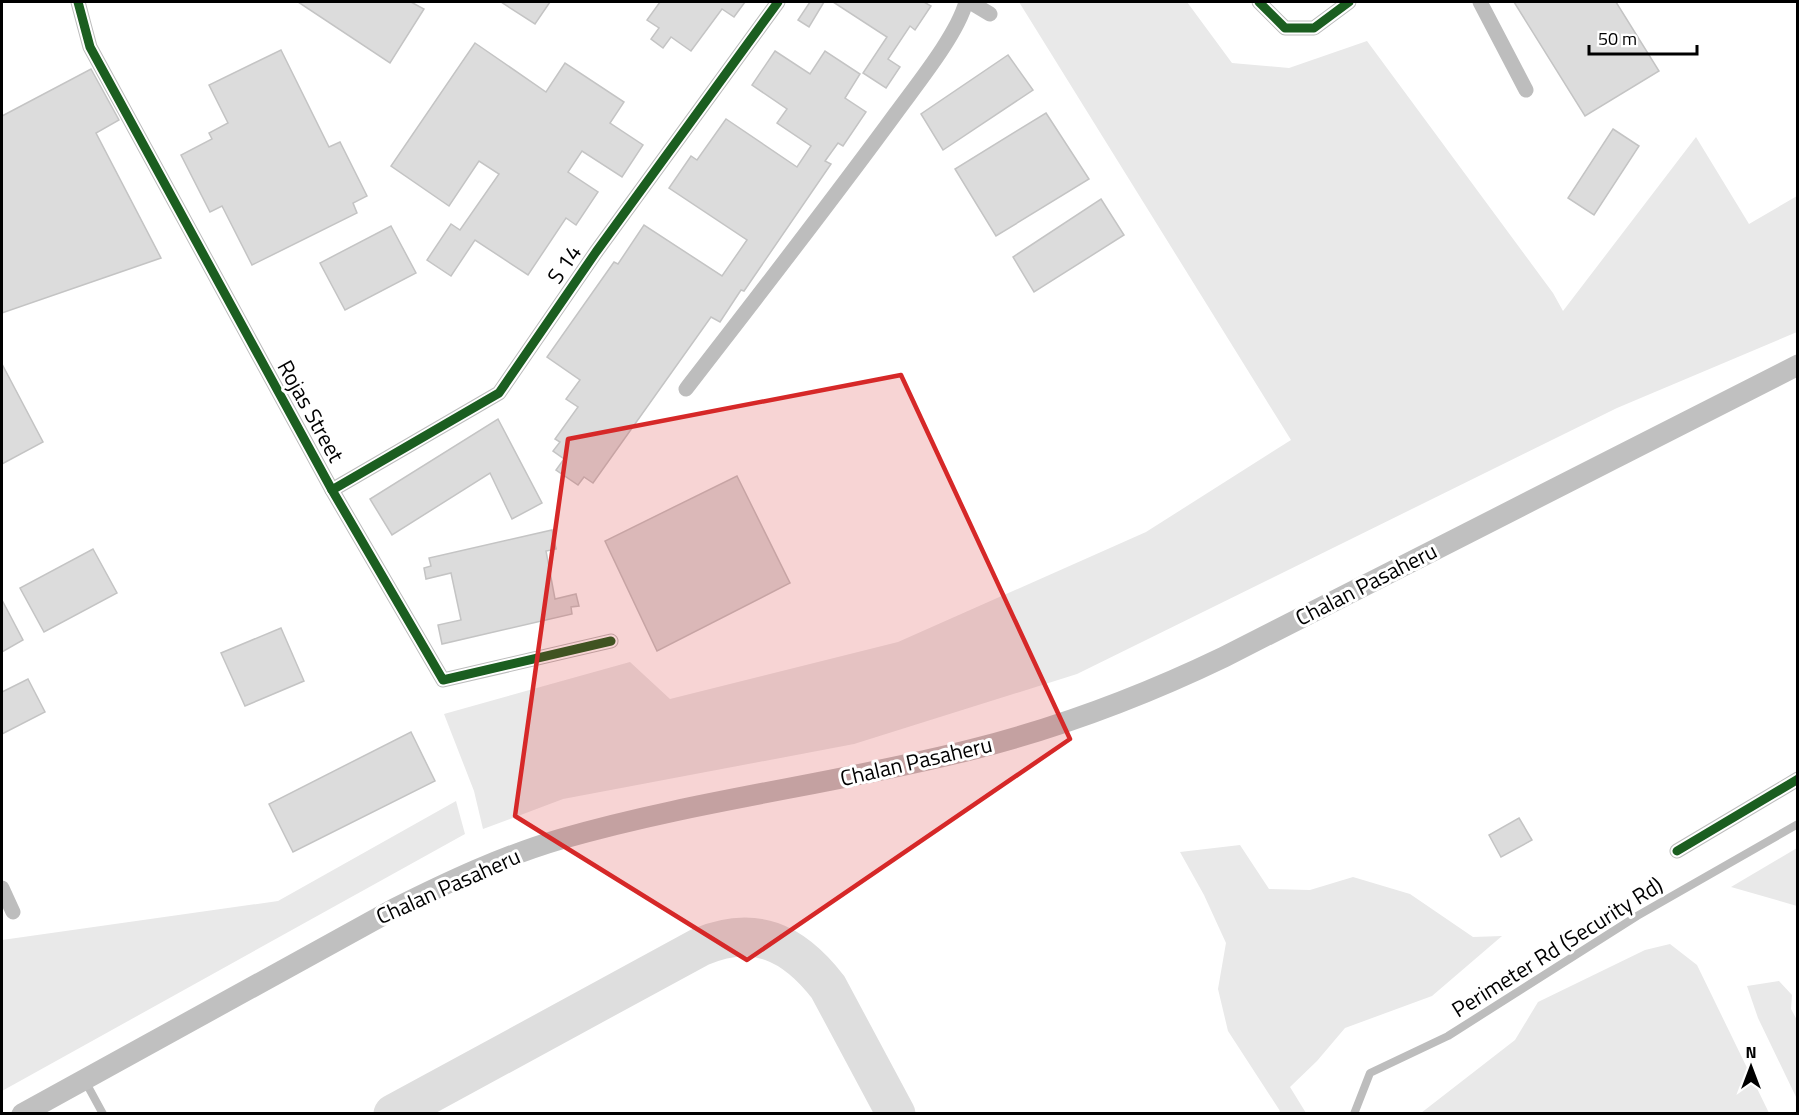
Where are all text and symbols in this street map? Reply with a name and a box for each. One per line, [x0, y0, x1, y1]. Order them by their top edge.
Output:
scale bar [1589, 18, 1697, 56]
text: 50 m [1598, 25, 1637, 52]
street label: S 14 [538, 237, 590, 291]
street label: Rojas Street [269, 354, 353, 469]
street label: Chalan Pasaheru [1289, 534, 1443, 634]
street label: Chalan Pasaheru [837, 727, 995, 795]
street label: Chalan Pasaheru [370, 839, 526, 933]
street label: Perimeter Rd (Security Rd) [1445, 868, 1669, 1026]
north arrow [1721, 1037, 1781, 1097]
text: N [1745, 1040, 1757, 1064]

